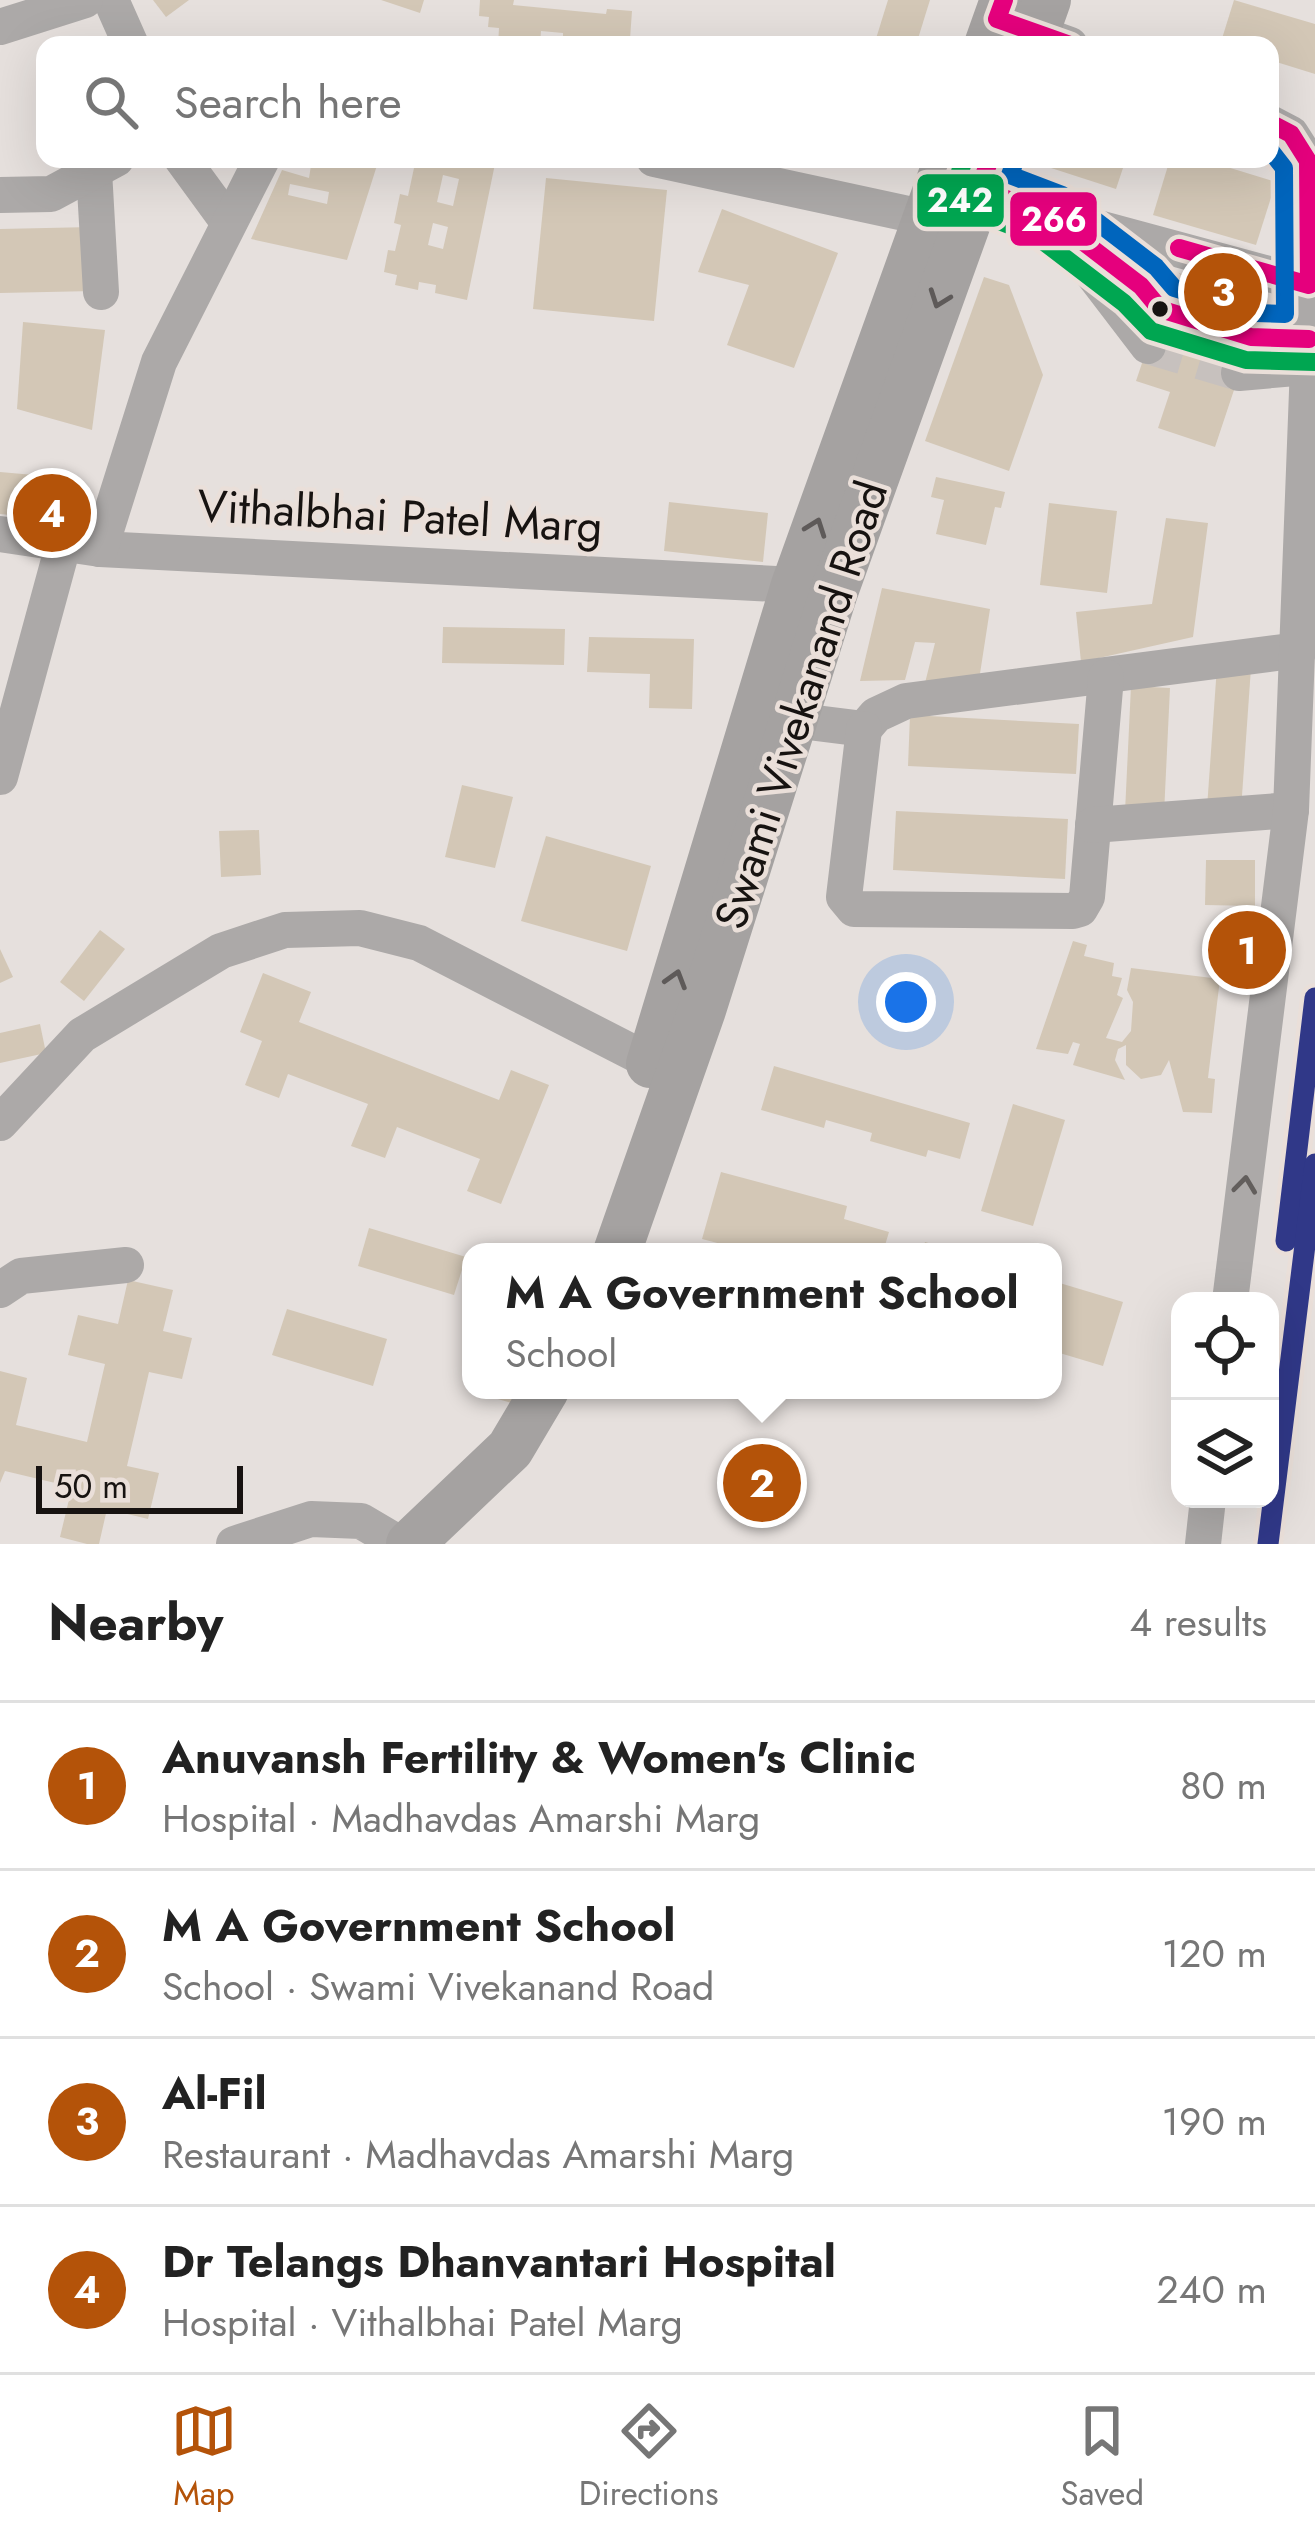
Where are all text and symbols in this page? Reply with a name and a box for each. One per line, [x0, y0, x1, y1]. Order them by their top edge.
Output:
search box [36, 36, 1279, 168]
icon: search [78, 69, 144, 135]
text: Search here [174, 70, 402, 135]
line badge: 242 [915, 172, 1006, 229]
text: 242 [927, 177, 993, 224]
line badge: 266 [1008, 190, 1099, 248]
text: 266 [1021, 196, 1087, 243]
pin: 3 [1184, 247, 1262, 337]
one-way arrow [929, 287, 954, 308]
unlabelled marker [1149, 298, 1171, 320]
pin: 4 [13, 468, 91, 558]
street label: Vithalbhai Patel Marg [196, 473, 604, 559]
street label: Swami Vivekanand Road [698, 473, 904, 937]
one-way arrow [802, 517, 826, 538]
pin: 1 [1208, 905, 1286, 995]
one-way arrow [662, 969, 687, 990]
your location [876, 972, 936, 1032]
one-way arrow [1231, 1175, 1257, 1195]
popup [462, 1243, 1062, 1399]
text: M A Government School [505, 1260, 1019, 1325]
map controls [1171, 1292, 1279, 1508]
button: locate [1171, 1292, 1279, 1400]
text: School [505, 1325, 617, 1382]
button: layers [1171, 1400, 1279, 1508]
pin: 2 [723, 1438, 801, 1528]
scale bar [36, 1460, 243, 1513]
text: 50 m [54, 1463, 128, 1510]
text: Nearby [48, 1585, 223, 1659]
text: 4 results [1129, 1594, 1267, 1651]
text: Anuvansh Fertility & Women's Clinic [162, 1725, 916, 1790]
text: 1 [77, 1757, 97, 1814]
text: 80 m [1180, 1757, 1267, 1814]
text: Hospital · Madhavdas Amarshi Marg [162, 1790, 760, 1847]
text: M A Government School [162, 1893, 675, 1958]
text: 2 [74, 1925, 100, 1982]
text: 120 m [1162, 1925, 1267, 1982]
text: School · Swami Vivekanand Road [162, 1958, 714, 2015]
text: Al-Fil [162, 2061, 267, 2126]
text: 3 [75, 2093, 99, 2150]
text: 190 m [1161, 2093, 1267, 2150]
text: Restaurant · Madhavdas Amarshi Marg [162, 2126, 794, 2183]
text: Dr Telangs Dhanvantari Hospital [162, 2229, 836, 2294]
text: 4 [73, 2261, 101, 2318]
text: 240 m [1157, 2261, 1267, 2318]
text: Hospital · Vithalbhai Patel Marg [162, 2294, 683, 2351]
tab: Map [171, 2398, 237, 2517]
tab: Directions [579, 2398, 719, 2517]
tab: Saved [1060, 2398, 1144, 2517]

